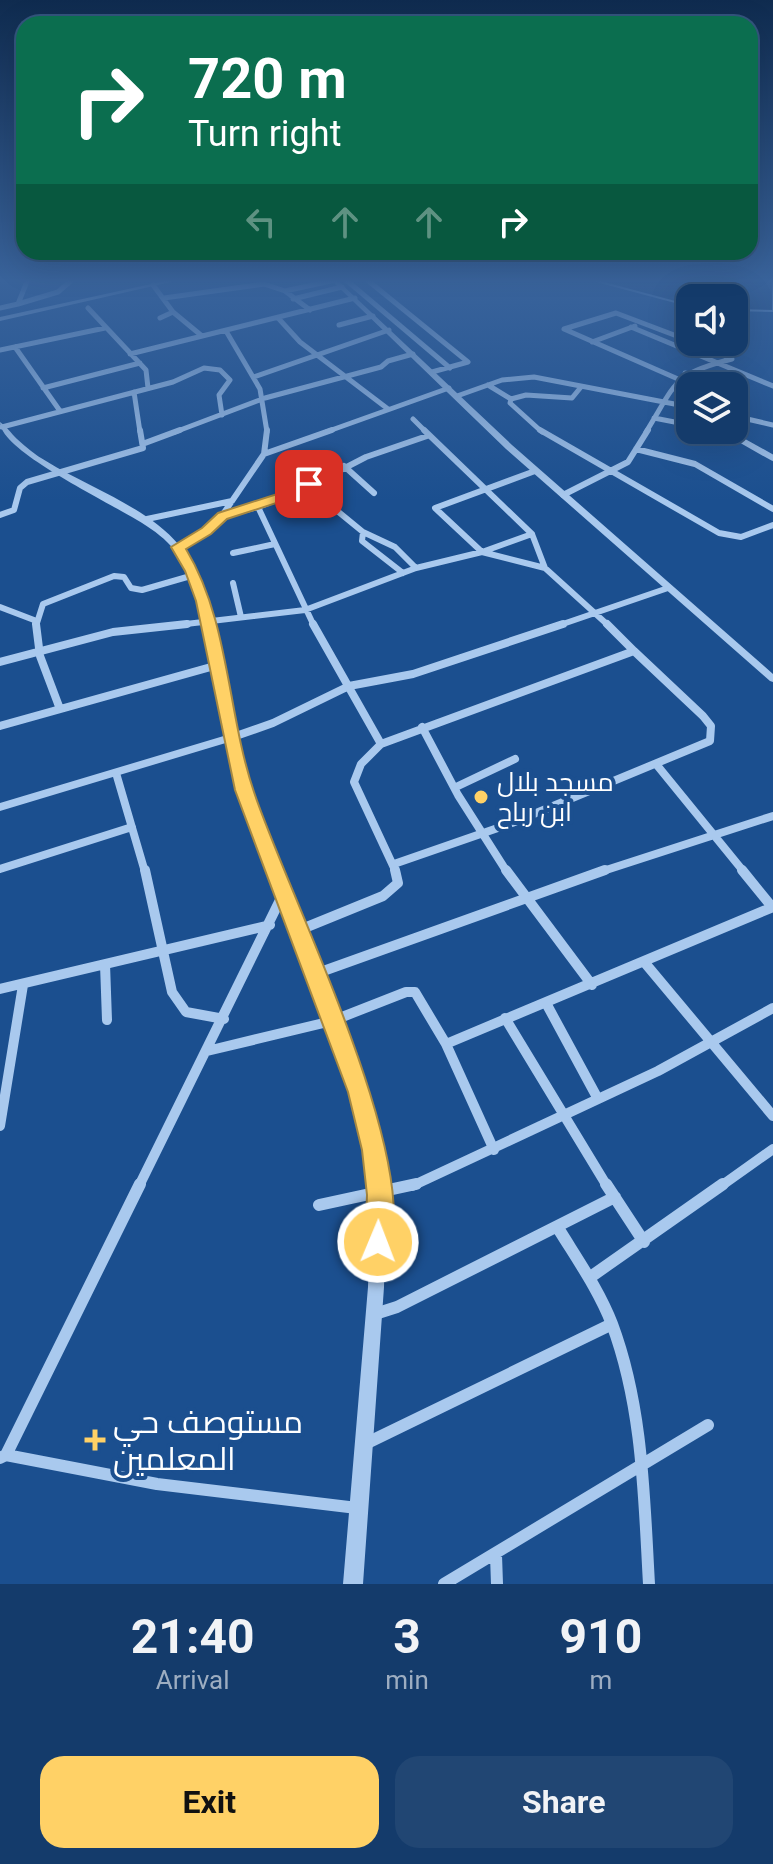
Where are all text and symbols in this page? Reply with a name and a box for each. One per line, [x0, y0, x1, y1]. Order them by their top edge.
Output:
text: 720 m [188, 46, 347, 112]
icon: right [56, 48, 160, 152]
text: Turn right [188, 113, 341, 155]
icon: left [239, 200, 283, 244]
icon: ahead [323, 200, 367, 244]
icon: ahead [407, 200, 451, 244]
icon: right [491, 200, 535, 244]
map controls [676, 284, 748, 444]
button: sound [676, 284, 748, 356]
button: layers [676, 372, 748, 444]
pin [275, 450, 343, 518]
icon: arrive [287, 462, 331, 506]
place label: مسجد بلال ابن رباح [497, 767, 614, 829]
marker: مسجد بلال ابن رباح [472, 788, 490, 806]
position arrow [336, 1200, 420, 1284]
place label: مستوصف حي المعلمين [113, 1403, 303, 1478]
marker: مستوصف حي المعلمين [84, 1429, 106, 1451]
text: 21:40 [131, 1608, 254, 1665]
text: 3 [393, 1608, 421, 1665]
text: 910 [560, 1608, 642, 1665]
text: Arrival [156, 1665, 230, 1695]
text: min [385, 1665, 429, 1695]
text: m [589, 1665, 612, 1695]
button: Exit [40, 1756, 379, 1848]
button: Share [395, 1756, 733, 1848]

